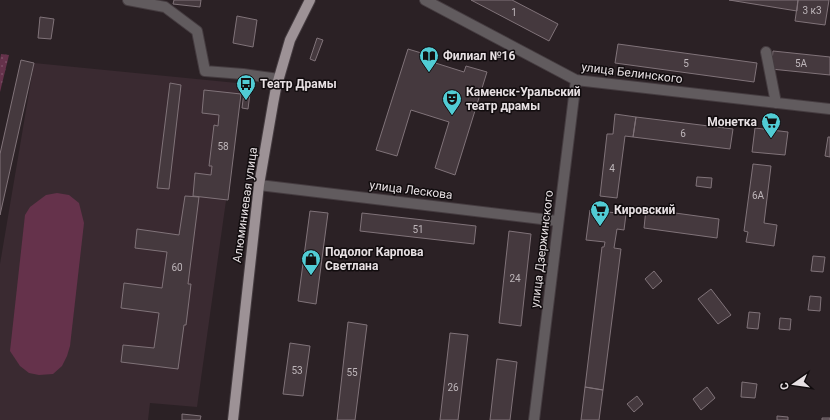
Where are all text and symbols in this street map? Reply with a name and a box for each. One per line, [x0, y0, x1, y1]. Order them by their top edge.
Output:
house number: 3 к3 [802, 5, 822, 16]
house number: 1 [511, 7, 517, 18]
library icon: Филиал №16 [418, 45, 440, 73]
place label: Филиал №16 [443, 49, 515, 63]
house number: 5 [683, 58, 689, 69]
house number: 5А [795, 58, 808, 69]
street label: улица Белинского [581, 60, 684, 86]
bus stop icon: Театр Драмы [235, 73, 257, 101]
place label: Театр Драмы [260, 77, 337, 91]
place label: Каменск-Уральский театр драмы [466, 85, 581, 113]
theatre icon: Каменск-Уральский театр драмы [441, 88, 463, 116]
supermarket icon: Монетка [760, 111, 782, 139]
place label: Монетка [707, 115, 758, 129]
house number: 6 [680, 128, 686, 139]
house number: 58 [217, 141, 229, 152]
street label: Алюминиевая улица [230, 146, 260, 264]
house number: 4 [609, 163, 615, 174]
street label: улица Лескова [369, 178, 453, 202]
street label: улица Дзержинского [528, 189, 556, 309]
house number: 6А [752, 190, 765, 201]
supermarket icon: Кировский [589, 199, 611, 227]
place label: Кировский [614, 203, 676, 217]
house number: 51 [412, 224, 424, 235]
place label: Подолог Карпова Светлана [325, 245, 424, 273]
shop icon: Подолог Карпова Светлана [300, 248, 322, 276]
house number: 60 [171, 262, 183, 273]
house number: 24 [509, 273, 521, 284]
north arrow [774, 364, 814, 404]
house number: 53 [291, 365, 303, 376]
house number: 55 [346, 367, 358, 378]
text: С [778, 381, 792, 391]
house number: 26 [447, 382, 459, 393]

